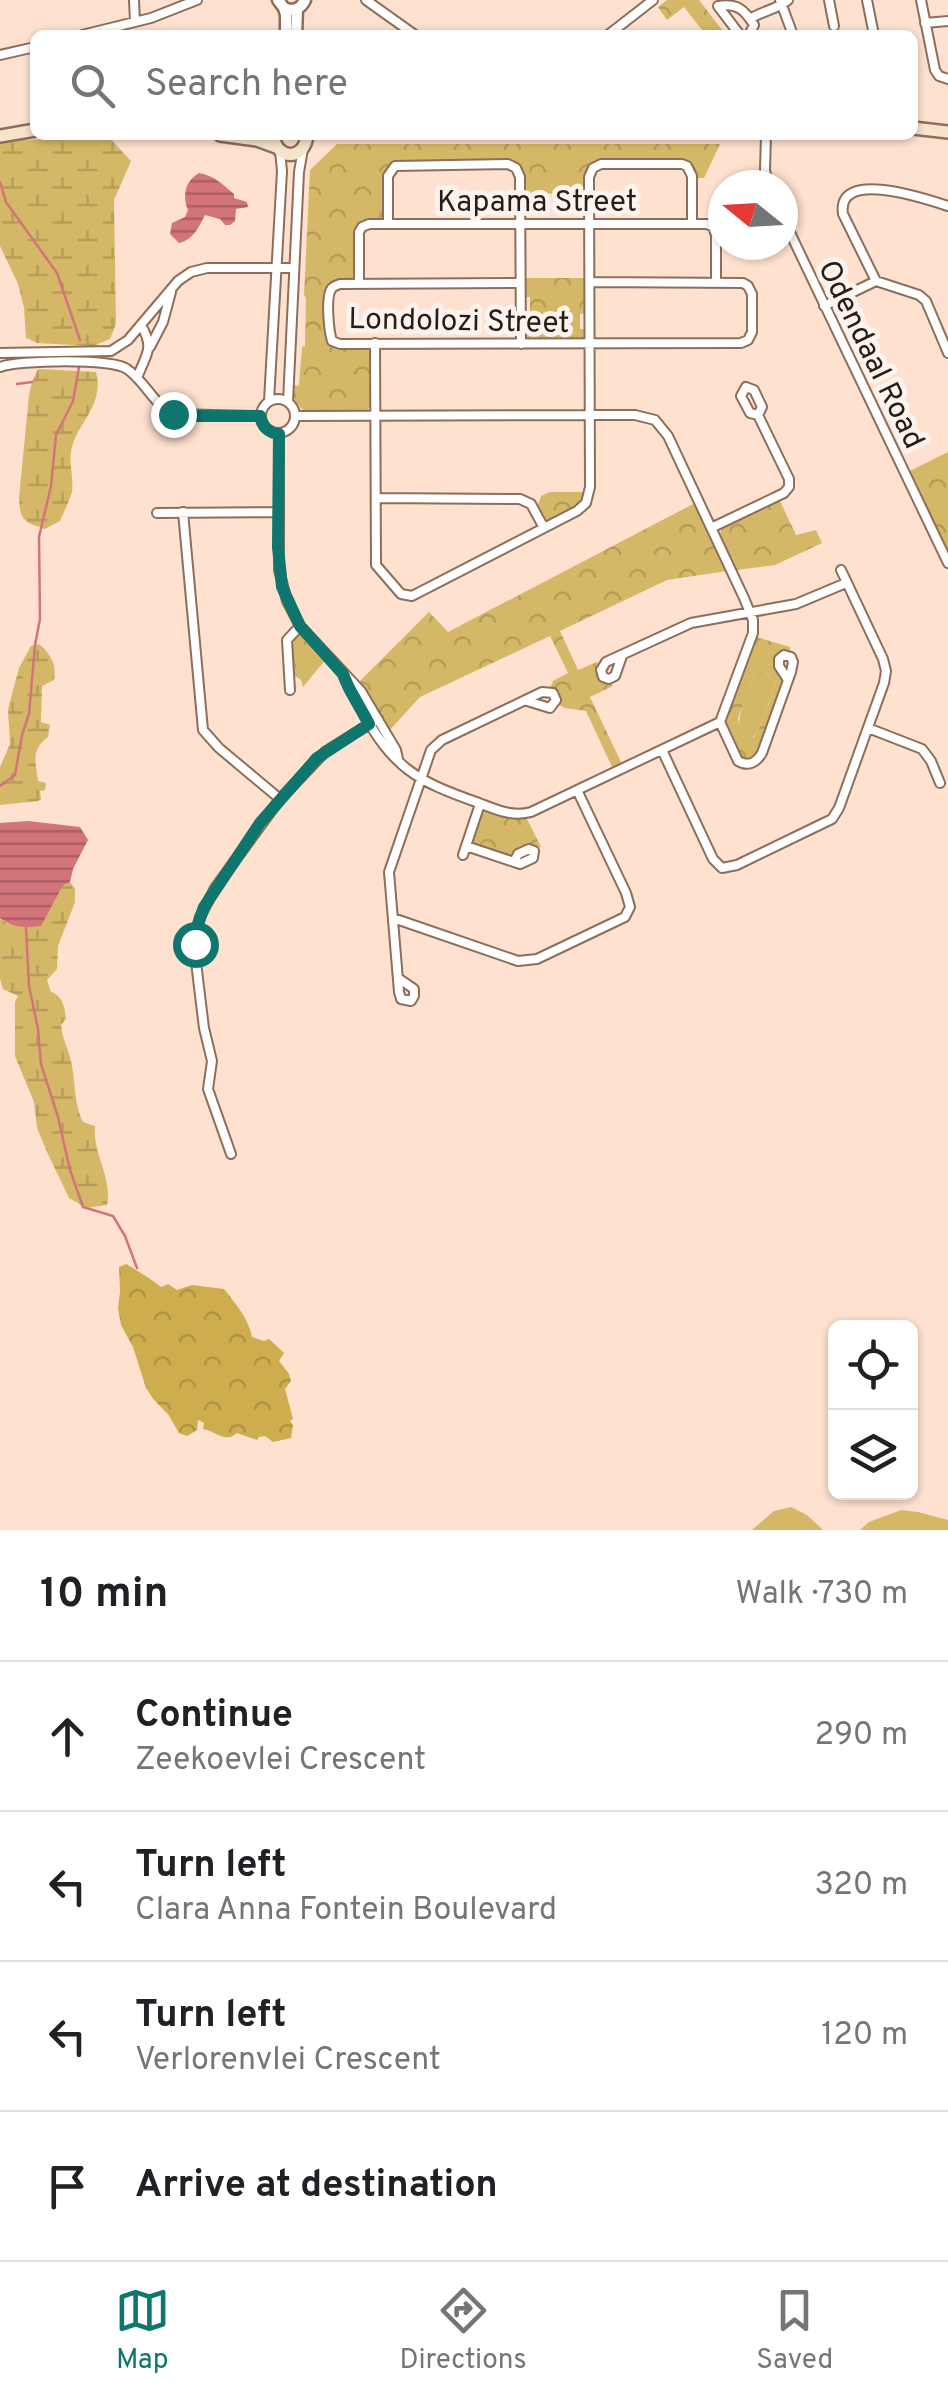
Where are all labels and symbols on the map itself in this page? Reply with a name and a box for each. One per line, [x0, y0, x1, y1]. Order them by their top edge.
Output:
north arrow [708, 170, 798, 260]
street label: Kapama Street [437, 185, 637, 222]
street label: Odendaal Road [808, 255, 931, 455]
street label: Londolozi Street [348, 302, 570, 343]
route end [151, 392, 197, 438]
route start [173, 922, 219, 968]

